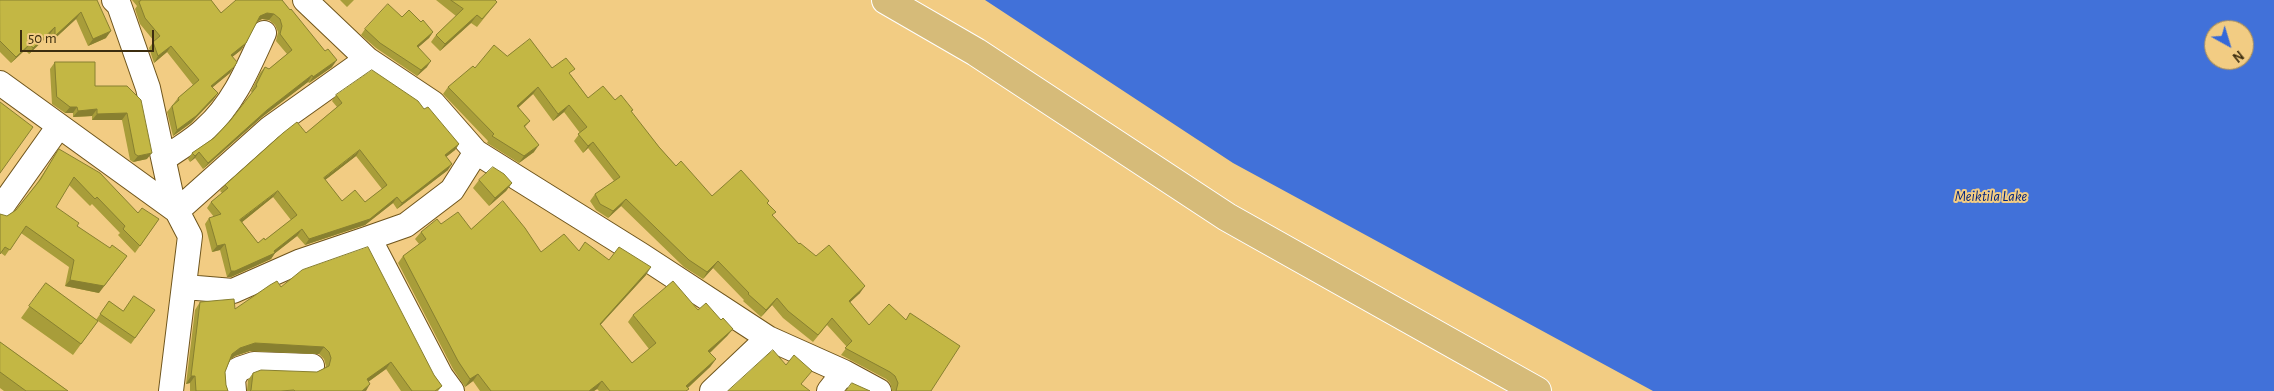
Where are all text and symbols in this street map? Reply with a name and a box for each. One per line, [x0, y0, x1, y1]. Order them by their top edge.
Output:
scale bar [22, 20, 156, 52]
north arrow [2204, 20, 2254, 70]
text: 50 m [28, 31, 57, 46]
text: N [2230, 47, 2246, 64]
water label: Meiktila Lake [1955, 187, 2027, 205]

